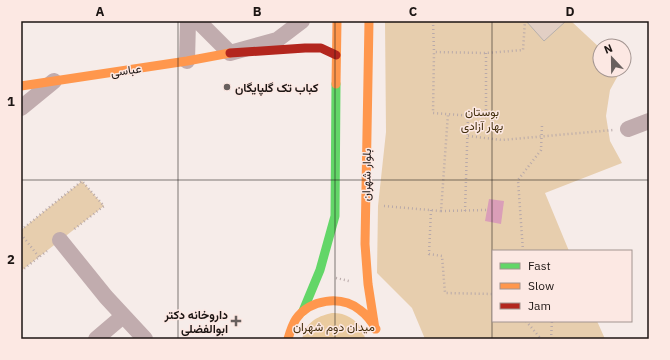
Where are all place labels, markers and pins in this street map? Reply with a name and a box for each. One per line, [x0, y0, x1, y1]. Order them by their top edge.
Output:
place label: کباب تک گلپایگان [235, 80, 319, 96]
marker: کباب تک گلپایگان [222, 82, 232, 92]
place label: داروخانه دکتر ابوالفضلی [164, 307, 228, 337]
marker: داروخانه دکتر ابوالفضلی [231, 316, 241, 326]

